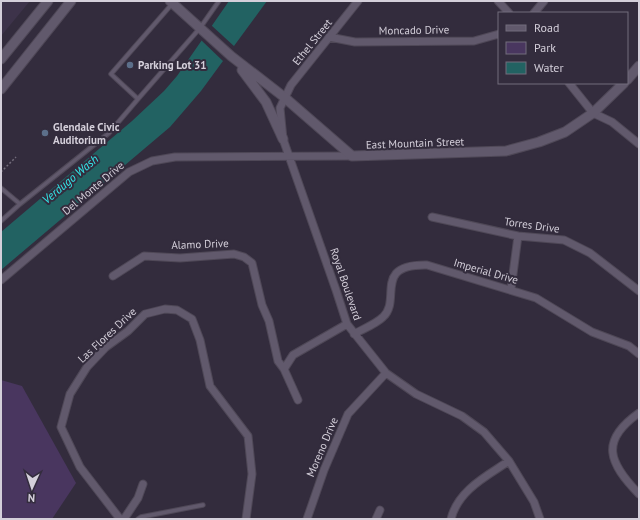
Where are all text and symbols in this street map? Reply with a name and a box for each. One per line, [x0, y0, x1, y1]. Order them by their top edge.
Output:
legend [498, 12, 628, 84]
street label: Ethel Street [289, 16, 335, 68]
text: Road [534, 20, 559, 35]
street label: Moncado Drive [379, 22, 450, 38]
text: Park [534, 40, 556, 55]
place label: Parking Lot 31 [138, 58, 207, 72]
marker: Parking Lot 31 [125, 60, 135, 70]
text: Water [534, 60, 564, 75]
place label: Glendale Civic Auditorium [53, 120, 120, 147]
marker: Glendale Civic Auditorium [40, 128, 50, 138]
street label: East Mountain Street [366, 134, 465, 152]
water label: Verdugo Wash [39, 151, 101, 207]
street label: Del Monte Drive [59, 158, 127, 218]
street label: Torres Drive [503, 214, 561, 236]
street label: Alamo Drive [171, 236, 229, 252]
street label: Royal Boulevard [327, 246, 365, 322]
street label: Imperial Drive [452, 255, 520, 287]
street label: Las Flores Drive [75, 304, 139, 366]
street label: Moreno Drive [303, 415, 341, 479]
north arrow [12, 468, 52, 508]
text: N [27, 491, 35, 505]

